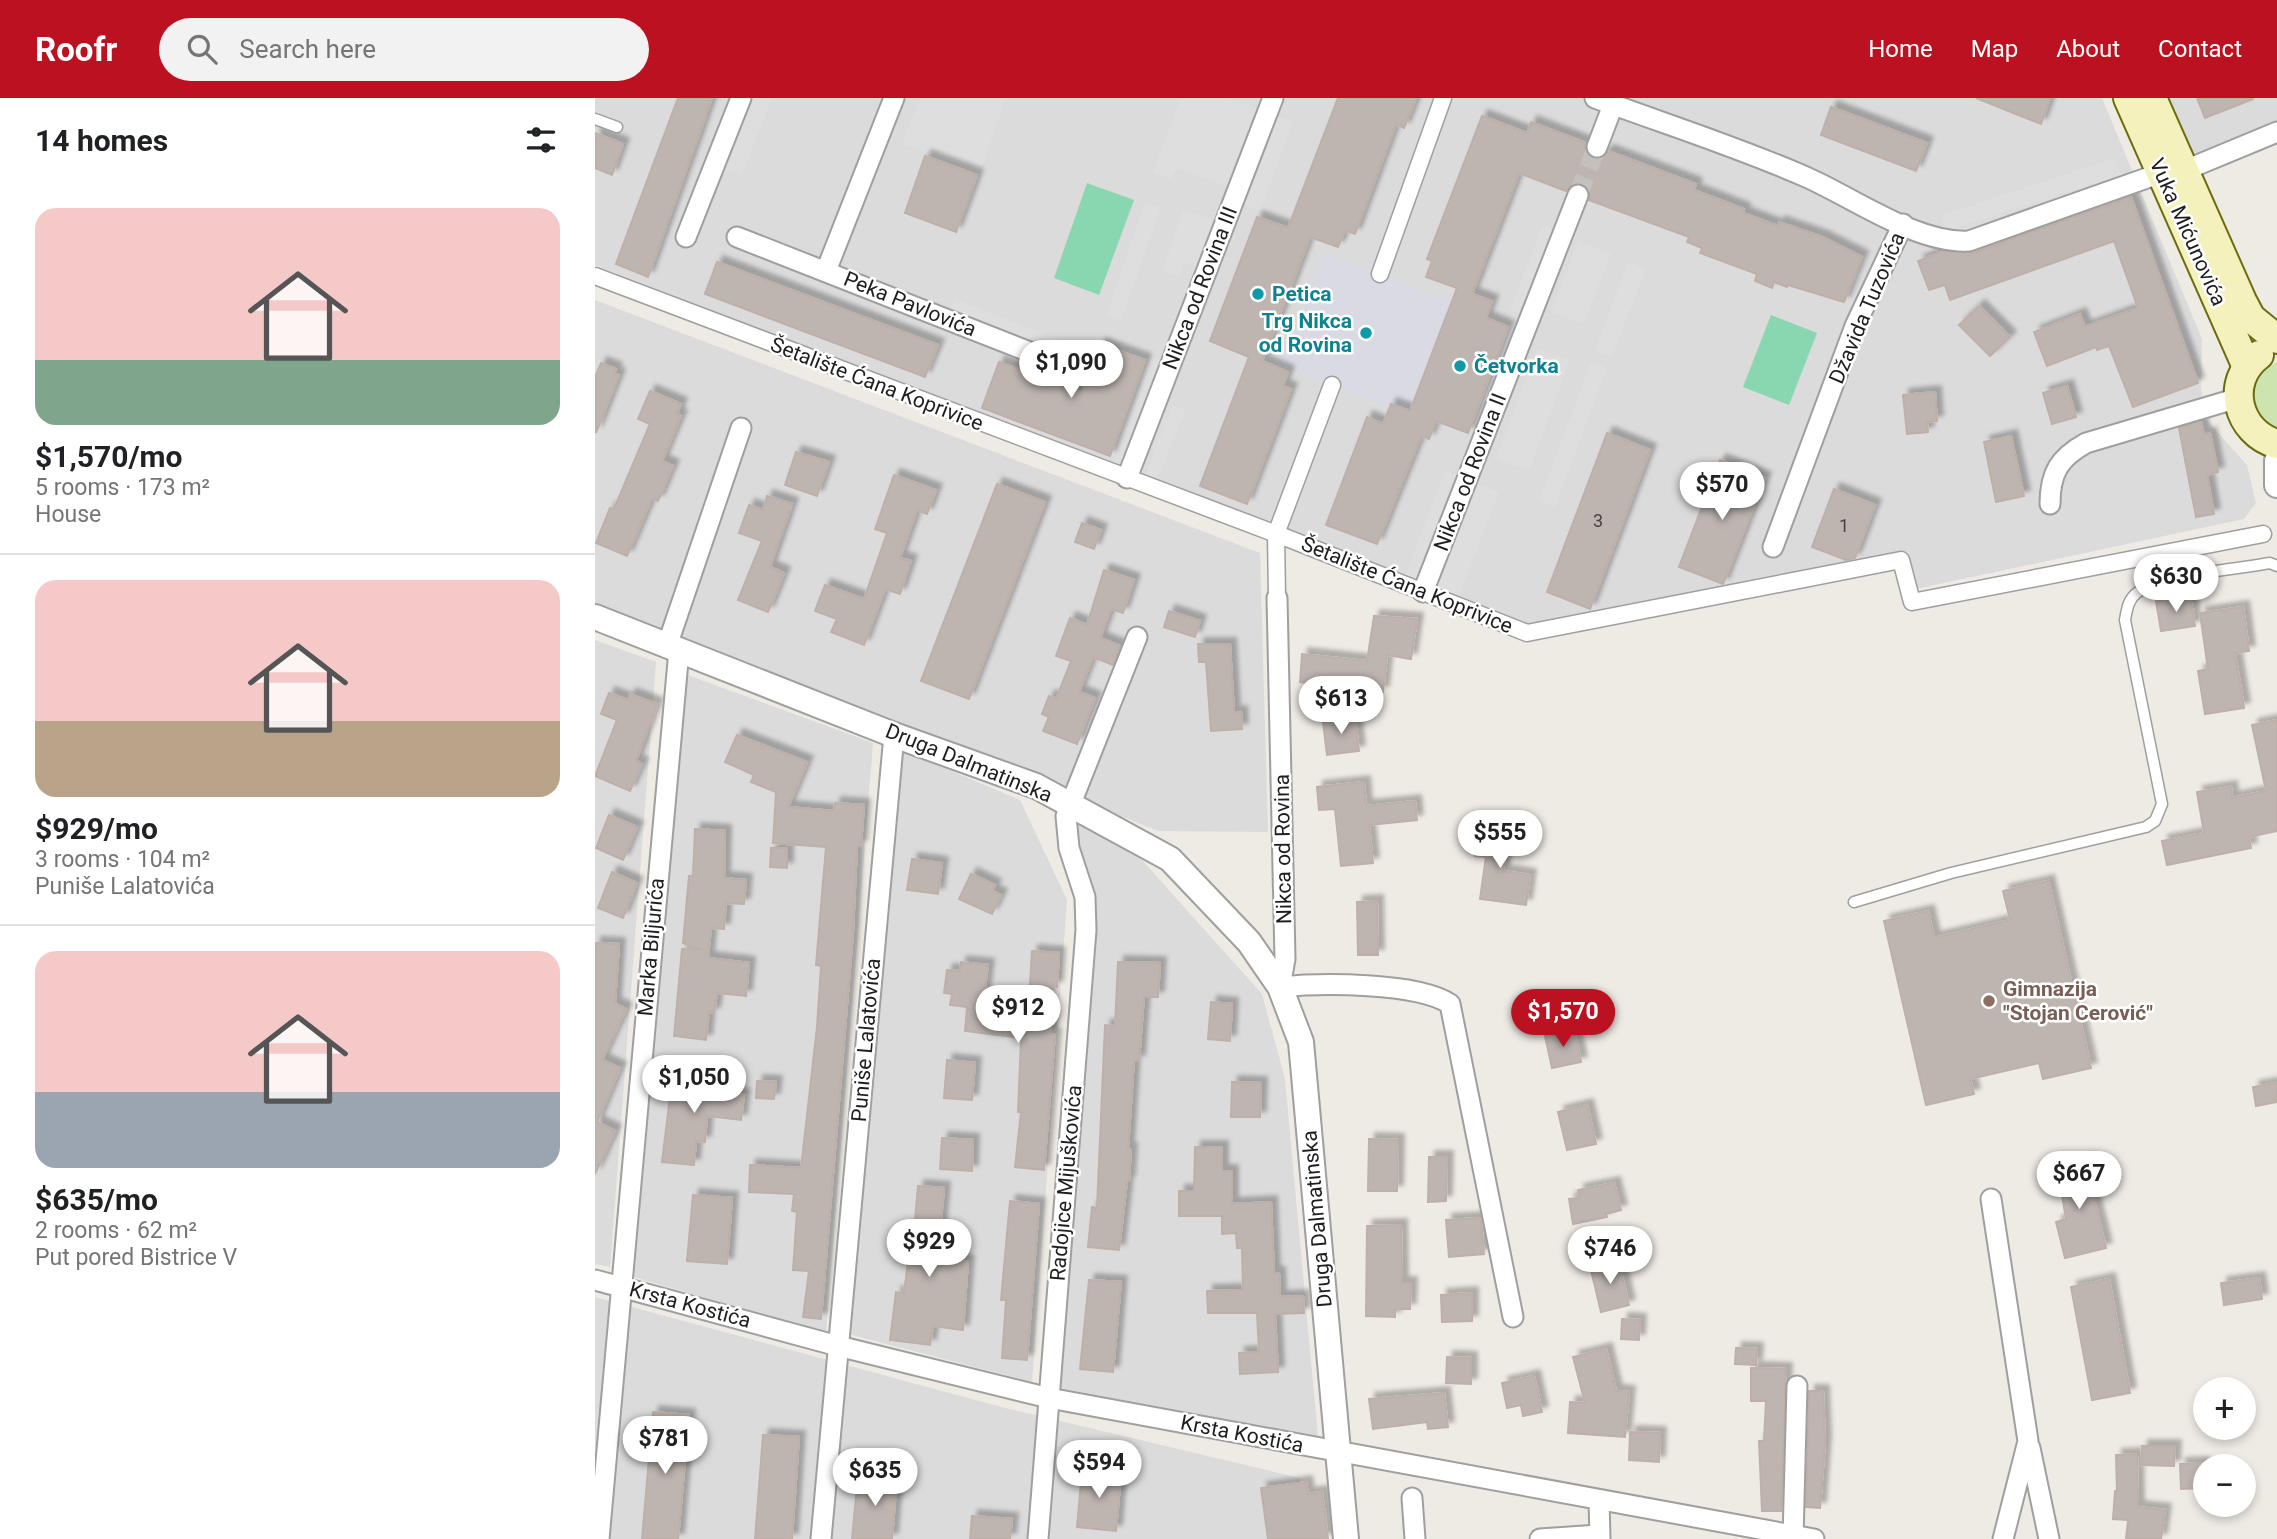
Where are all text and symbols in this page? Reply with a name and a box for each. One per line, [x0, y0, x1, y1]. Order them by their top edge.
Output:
search box [159, 18, 649, 81]
text: Roofr [35, 30, 117, 69]
icon: search [183, 30, 221, 68]
text: Search here [239, 34, 376, 64]
text: Home [1868, 35, 1933, 63]
text: Map [1971, 35, 2018, 63]
text: About [2056, 35, 2120, 63]
text: Contact [2158, 35, 2242, 63]
icon: filters [522, 121, 560, 159]
text: 14 homes [35, 123, 168, 158]
street label: Vuka Mićunovića [2145, 154, 2231, 310]
street label: Nikca od Rovina III [1158, 203, 1242, 373]
street label: Džavida Tuzovića [1824, 229, 1910, 387]
icon: home [235, 253, 361, 379]
street label: Peka Pavlovića [840, 267, 980, 341]
place label: Petica [1272, 282, 1332, 306]
marker: Petica [1250, 286, 1266, 302]
place label: Trg Nikca od Rovina [1259, 309, 1352, 357]
marker: Trg Nikca od Rovina [1358, 325, 1374, 341]
street label: Šetalište Ćana Koprivice [767, 332, 987, 436]
pin: $1,090 [1014, 341, 1128, 400]
text: $1,090 [1035, 349, 1107, 376]
place label: Četvorka [1474, 354, 1559, 378]
marker: Četvorka [1452, 358, 1468, 374]
street label: Nikca od Rovina II [1429, 390, 1511, 554]
text: $1,570/mo [35, 439, 183, 474]
pin: $570 [1681, 462, 1763, 522]
text: $570 [1696, 471, 1748, 498]
text: 5 rooms · 173 m² [35, 474, 210, 501]
text: House [35, 501, 101, 528]
house number: 3 [1593, 510, 1603, 531]
house number: 1 [1839, 515, 1849, 536]
street label: Šetalište Ćana Koprivice [1298, 532, 1516, 638]
pin: $630 [2135, 554, 2217, 614]
text: $630 [2150, 563, 2202, 590]
icon: home [235, 625, 361, 751]
pin: $613 [1300, 676, 1382, 736]
text: $613 [1315, 685, 1367, 712]
street label: Druga Dalmatinska [882, 719, 1056, 807]
street label: Nikca od Rovina [1270, 774, 1296, 924]
pin: $555 [1459, 810, 1541, 870]
text: $929/mo [35, 811, 158, 846]
text: $555 [1474, 819, 1526, 846]
text: 3 rooms · 104 m² [35, 846, 210, 873]
text: Puniše Lalatovića [35, 873, 215, 900]
street label: Marka Biljurića [633, 877, 669, 1017]
street label: Puniše Lalatovića [847, 957, 885, 1123]
place label: Gimnazija "Stojan Cerović" [2003, 977, 2153, 1025]
pin: $912 [977, 986, 1059, 1045]
pin: $1,570 [1506, 990, 1620, 1049]
marker: Gimnazija "Stojan Cerović" [1981, 993, 1997, 1009]
text: $912 [992, 994, 1044, 1021]
icon: home [235, 996, 361, 1122]
text: $1,570 [1527, 998, 1599, 1025]
pin: $1,050 [637, 1056, 751, 1115]
text: $1,050 [658, 1064, 730, 1091]
street label: Radojice Mijuškovića [1045, 1084, 1087, 1282]
street label: Druga Dalmatinska [1297, 1130, 1337, 1308]
pin: $667 [2038, 1152, 2120, 1211]
text: $667 [2053, 1160, 2105, 1187]
text: $635/mo [35, 1182, 158, 1217]
text: 2 rooms · 62 m² [35, 1217, 197, 1244]
pin: $929 [888, 1220, 970, 1279]
pin: $746 [1569, 1226, 1651, 1286]
text: $929 [903, 1228, 955, 1255]
text: $746 [1584, 1235, 1636, 1262]
text: Put pored Bistrice V [35, 1244, 237, 1271]
street label: Krsta Kostića [627, 1277, 753, 1333]
map controls [2193, 1377, 2256, 1517]
button: + [2193, 1377, 2256, 1440]
street label: Krsta Kostića [1178, 1410, 1306, 1458]
pin: $781 [624, 1416, 706, 1476]
text: $781 [639, 1425, 691, 1452]
pin: $594 [1058, 1440, 1140, 1500]
pin: $635 [834, 1448, 916, 1508]
text: $594 [1073, 1449, 1125, 1476]
button: − [2193, 1454, 2256, 1517]
text: $635 [849, 1457, 901, 1484]

